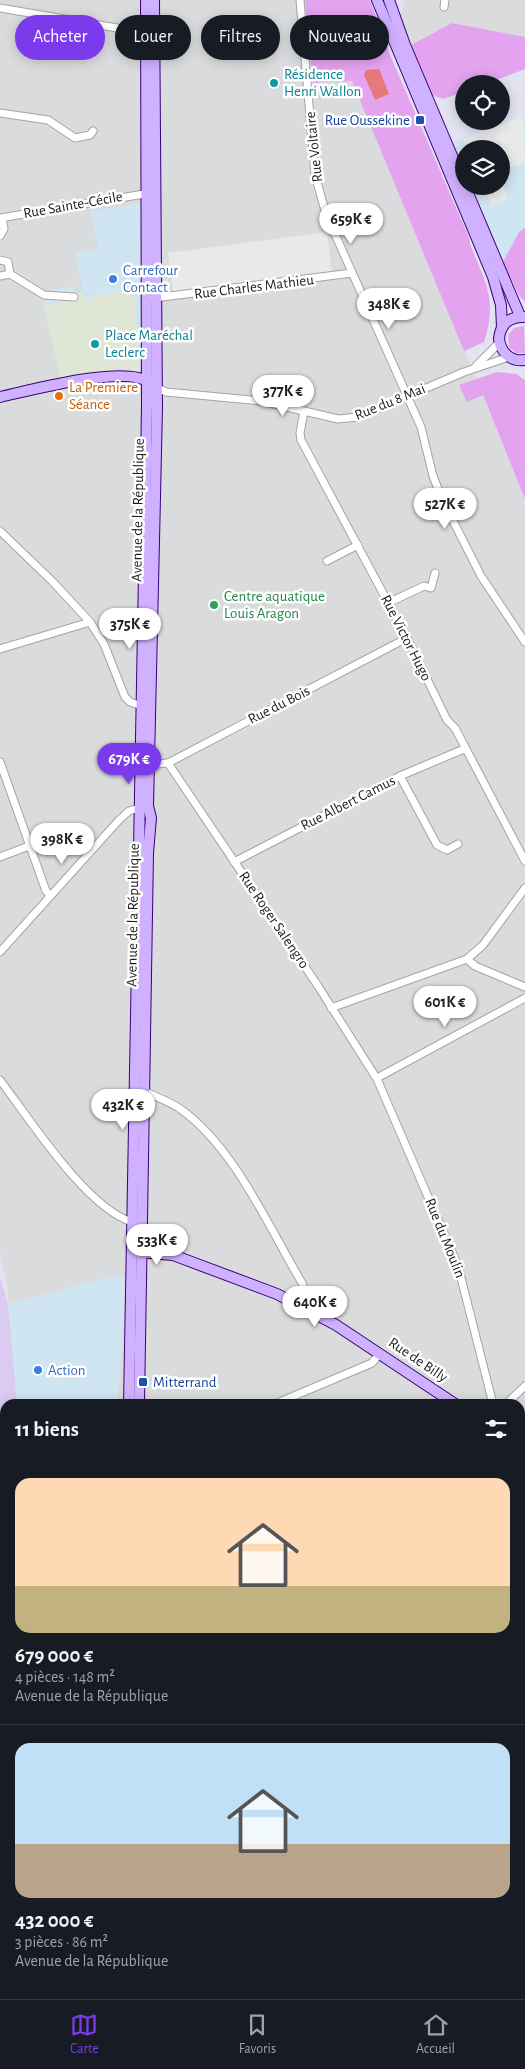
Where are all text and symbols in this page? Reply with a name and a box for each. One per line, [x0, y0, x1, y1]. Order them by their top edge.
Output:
chip: Acheter [15, 15, 105, 60]
chip: Louer [115, 15, 191, 60]
chip: Filtres [201, 15, 280, 60]
chip: Nouveau [290, 15, 389, 60]
place label: Résidence Henri Wallon [284, 67, 361, 99]
map controls [455, 75, 510, 195]
button: locate [455, 75, 510, 130]
marker: Résidence Henri Wallon [268, 77, 280, 89]
street label: Rue Voltaire [303, 111, 325, 183]
place label: Rue Oussekine [325, 113, 410, 128]
marker: Rue Oussekine [414, 114, 426, 126]
button: layers [455, 140, 510, 195]
street label: Rue Sainte-Cécile [22, 189, 124, 221]
pin: 659K € [310, 202, 392, 245]
text: 659K € [330, 211, 372, 227]
place label: Carrefour Contact [123, 263, 178, 295]
street label: Rue Charles Mathieu [193, 272, 315, 302]
marker: Carrefour Contact [107, 273, 119, 285]
pin: 348K € [348, 288, 430, 330]
text: 348K € [368, 296, 410, 312]
place label: Place Maréchal Leclerc [105, 328, 193, 360]
marker: Place Maréchal Leclerc [89, 338, 101, 350]
pin: 377K € [242, 374, 324, 417]
place label: La Premiere Séance [69, 380, 138, 412]
street label: Rue du 8 Mai [353, 381, 427, 423]
text: 377K € [263, 383, 303, 399]
marker: La Premiere Séance [53, 390, 65, 402]
street label: Avenue de la République [129, 438, 147, 582]
pin: 527K € [404, 488, 486, 530]
text: 527K € [425, 496, 465, 512]
place label: Centre aquatique Louis Aragon [224, 589, 325, 621]
street label: Rue Victor Hugo [378, 593, 434, 683]
marker: Centre aquatique Louis Aragon [208, 599, 220, 611]
pin: 375K € [89, 608, 171, 650]
text: 375K € [110, 616, 150, 632]
street label: Rue du Bois [246, 683, 312, 727]
pin: 679K € [88, 742, 170, 785]
text: 679K € [108, 751, 150, 767]
street label: Rue Albert Camus [298, 773, 398, 833]
pin: 398K € [21, 822, 103, 865]
text: 398K € [41, 831, 83, 847]
street label: Avenue de la République [124, 843, 142, 987]
street label: Rue Roger Salengro [236, 869, 312, 971]
pin: 601K € [404, 986, 486, 1028]
text: 601K € [424, 994, 466, 1010]
pin: 432K € [82, 1088, 164, 1131]
text: 432K € [102, 1097, 144, 1113]
street label: Rue du Moulin [422, 1196, 468, 1280]
pin: 533K € [116, 1224, 198, 1266]
text: 533K € [137, 1232, 177, 1248]
pin: 640K € [274, 1286, 356, 1328]
text: 640K € [293, 1294, 337, 1310]
street label: Rue de Billy [386, 1335, 451, 1385]
place label: Action [48, 1363, 86, 1378]
marker: Action [32, 1364, 44, 1376]
place label: Mitterrand [153, 1375, 217, 1390]
marker: Mitterrand [137, 1376, 149, 1388]
icon: filters [482, 1415, 510, 1443]
text: 11 biens [15, 1419, 79, 1440]
icon: home [218, 1510, 308, 1600]
text: 679 000 € [15, 1645, 93, 1666]
text: 4 pièces · 148 m² [15, 1669, 115, 1685]
text: Avenue de la République [15, 1688, 168, 1704]
icon: home [218, 1776, 308, 1866]
text: 432 000 € [15, 1910, 93, 1931]
text: 3 pièces · 86 m² [15, 1934, 108, 1950]
text: Avenue de la République [15, 1953, 168, 1969]
tab: Carte [70, 2011, 99, 2058]
tab: Favoris [239, 2011, 276, 2058]
tab: Accueil [416, 2011, 455, 2058]

